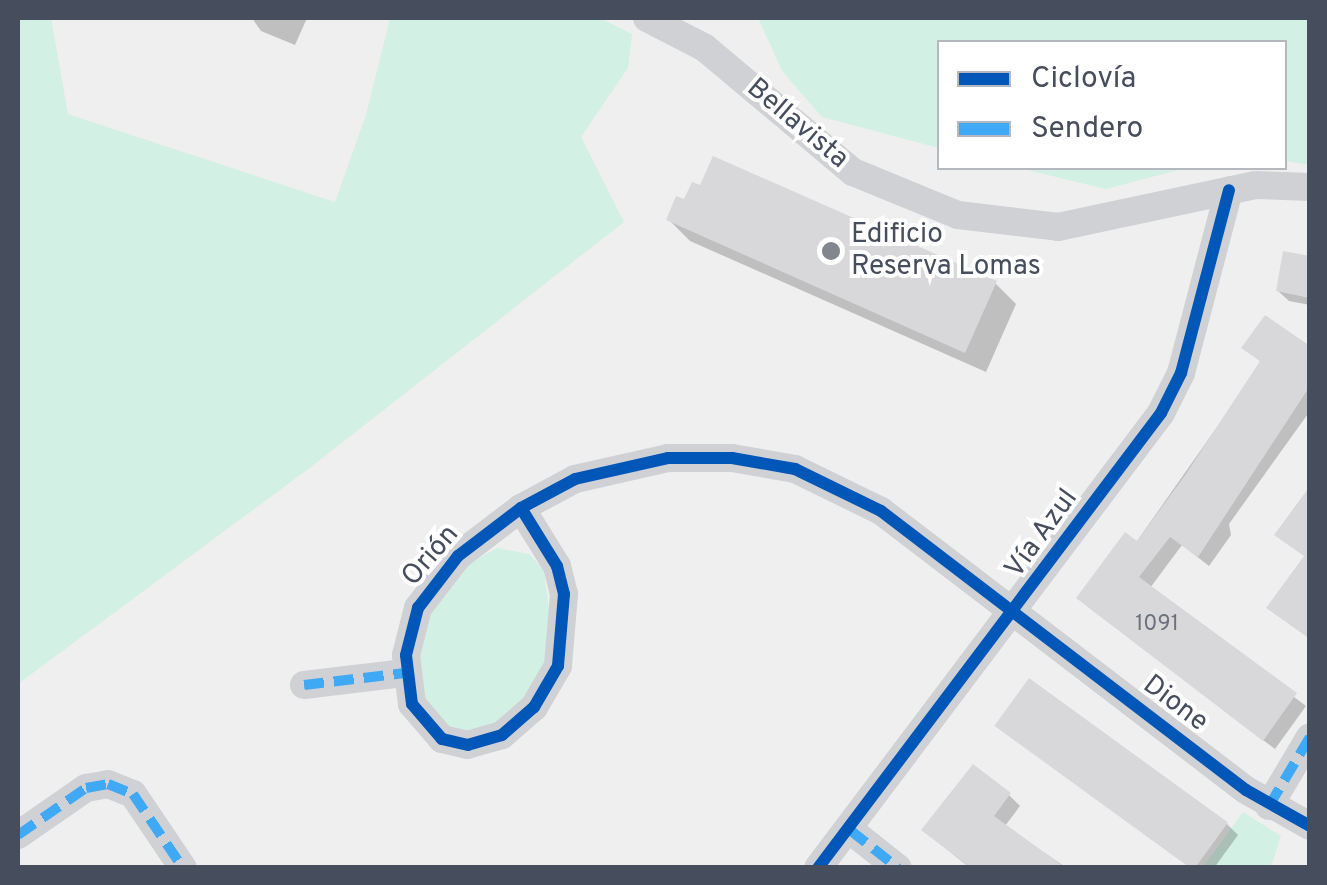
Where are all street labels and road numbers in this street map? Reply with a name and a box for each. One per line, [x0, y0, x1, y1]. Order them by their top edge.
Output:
street label: Bellavista [739, 72, 855, 176]
street label: Vía Azul [998, 482, 1086, 586]
street label: Orión [395, 519, 467, 593]
street label: Dione [1136, 669, 1214, 739]

